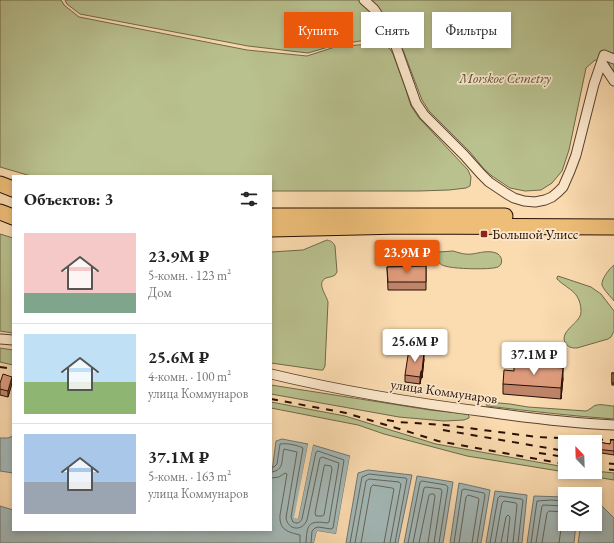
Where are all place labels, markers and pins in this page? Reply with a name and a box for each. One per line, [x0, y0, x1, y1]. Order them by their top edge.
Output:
place label: Большой Улисс [492, 225, 579, 243]
marker: Большой Улисс [479, 229, 489, 239]
pin: 23.9M ₽ [370, 240, 444, 274]
pin: 25.6M ₽ [378, 329, 452, 363]
pin: 37.1M ₽ [497, 342, 571, 376]

